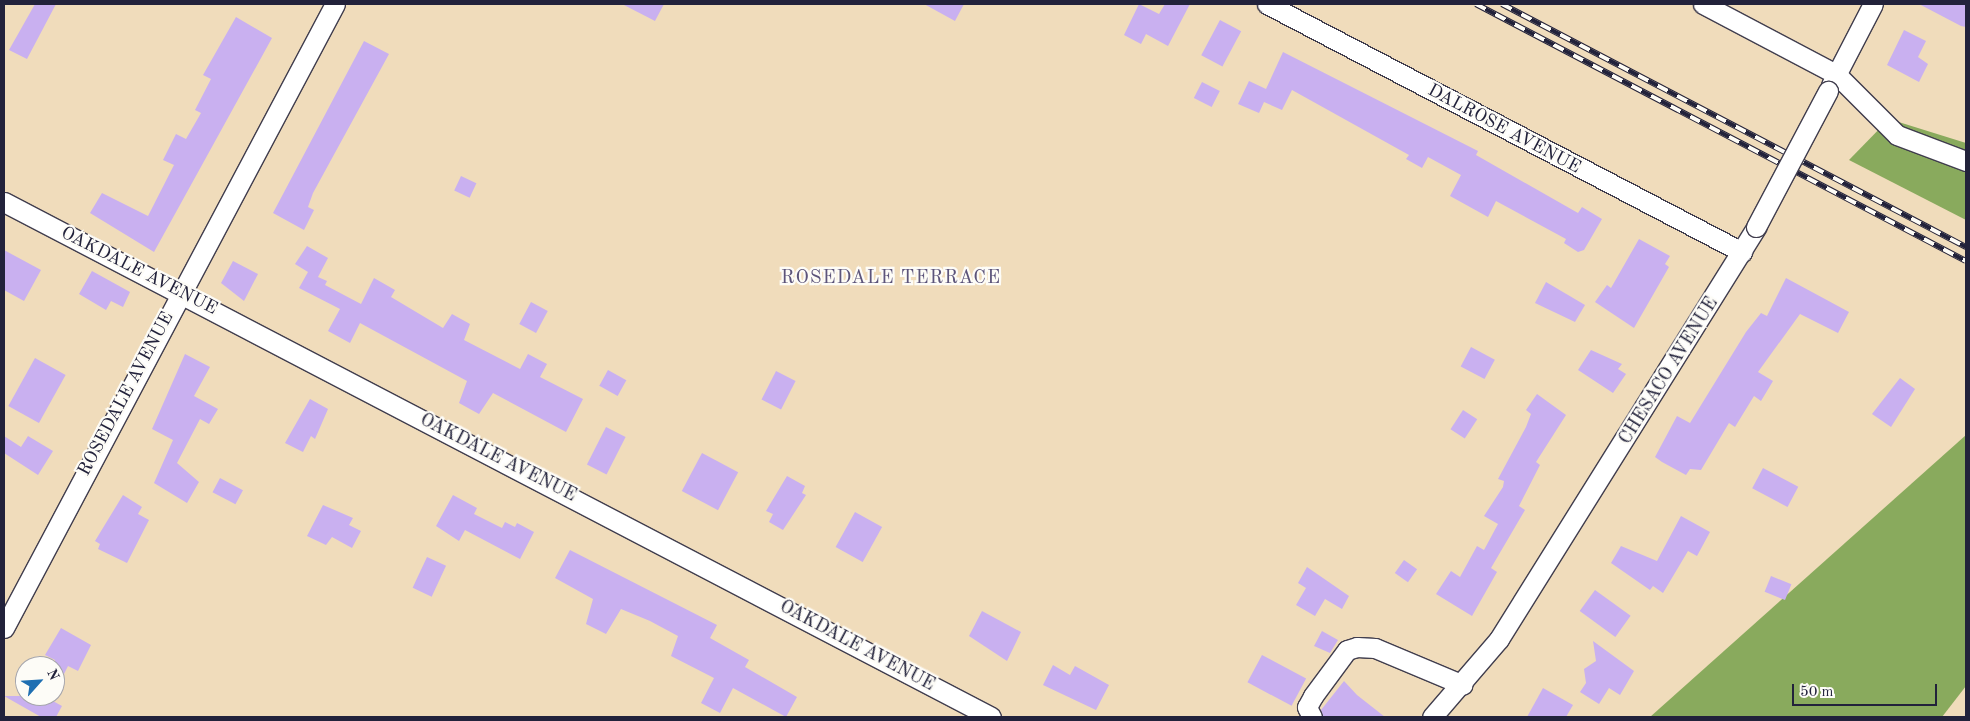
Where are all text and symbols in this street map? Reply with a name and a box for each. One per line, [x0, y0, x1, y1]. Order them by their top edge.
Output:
street label: DALROSE AVENUE [1424, 80, 1584, 178]
street label: OAKDALE AVENUE [57, 222, 221, 320]
district label: ROSEDALE TERRACE [779, 268, 1003, 290]
street label: CHESACO AVENUE [1615, 293, 1723, 449]
street label: ROSEDALE AVENUE [74, 308, 178, 480]
street label: OAKDALE AVENUE [416, 409, 580, 507]
street label: OAKDALE AVENUE [776, 596, 938, 696]
north arrow [15, 656, 65, 706]
text: N [44, 667, 61, 683]
scale bar [1795, 674, 1940, 706]
text: 50 m [1800, 685, 1834, 700]

